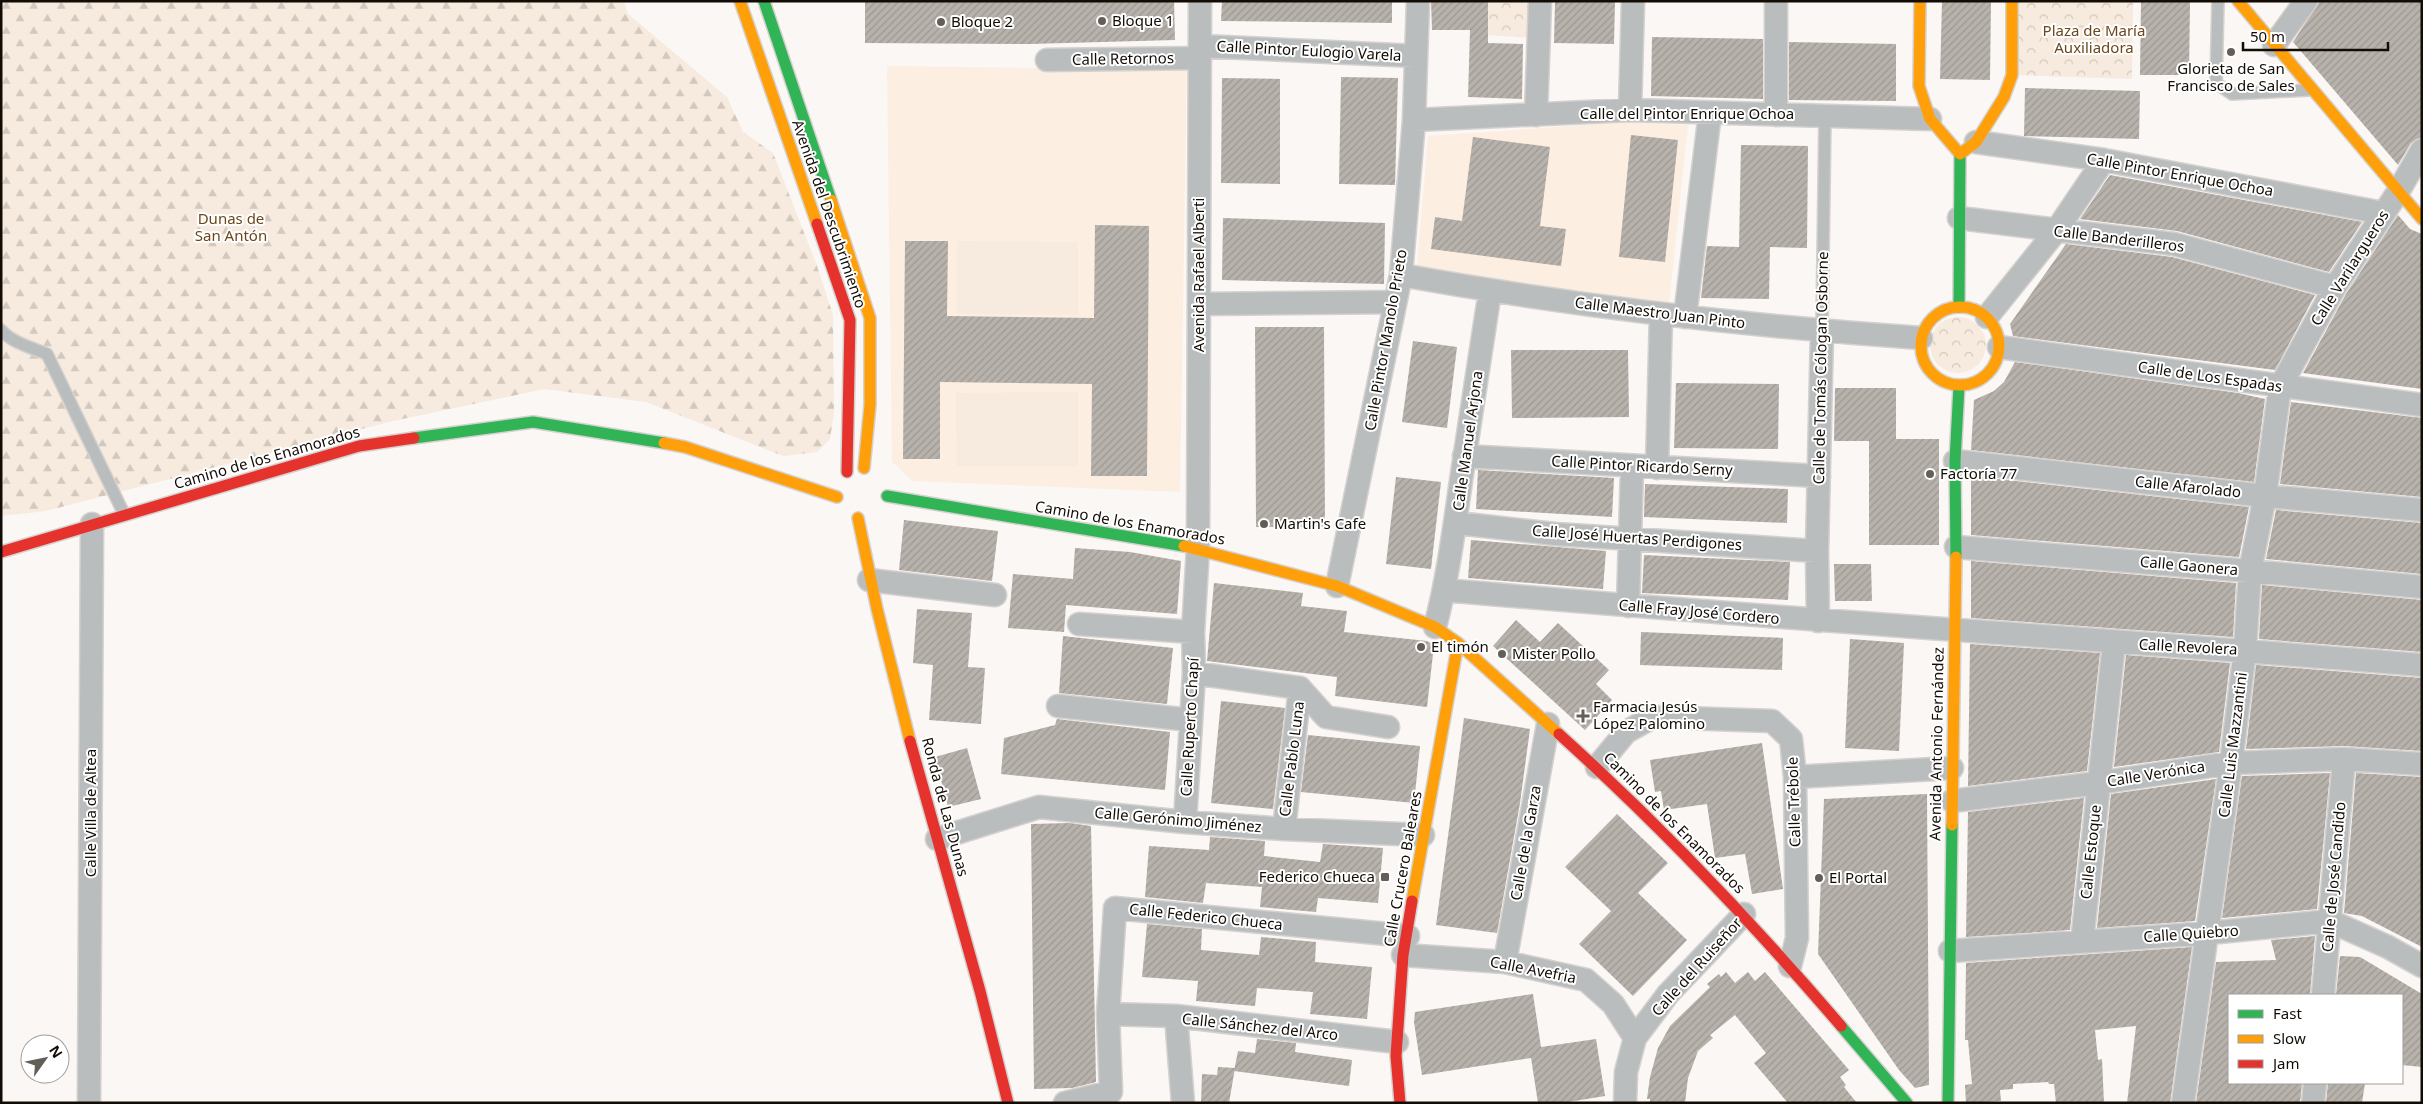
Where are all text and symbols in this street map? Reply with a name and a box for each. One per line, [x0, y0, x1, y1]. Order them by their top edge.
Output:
place label: Bloque 1 [1112, 10, 1174, 30]
place label: Bloque 2 [951, 11, 1013, 31]
marker: Bloque 1 [1096, 15, 1108, 27]
marker: Bloque 2 [935, 16, 947, 28]
park label: Plaza de María Auxiliadora [2043, 20, 2145, 57]
scale bar [2243, 20, 2388, 52]
text: 50 m [2250, 26, 2285, 46]
street label: Calle Pintor Eulogio Varela [1216, 35, 1402, 65]
marker: Glorieta de San Francisco de Sales [2225, 46, 2237, 58]
street label: Calle Retornos [1072, 47, 1174, 69]
place label: Glorieta de San Francisco de Sales [2167, 58, 2295, 95]
street label: Calle del Pintor Enrique Ochoa [1580, 103, 1794, 123]
street label: Avenida del Descubrimiento [788, 117, 872, 311]
street label: Calle Pintor Enrique Ochoa [2085, 148, 2275, 200]
street label: Avenida Rafael Alberti [1188, 198, 1208, 352]
street label: Calle Varilargueros [2306, 206, 2393, 329]
park label: Dunas de San Antón [195, 208, 267, 245]
street label: Calle Banderilleros [2053, 220, 2186, 256]
street label: Calle Pintor Manolo Prieto [1359, 247, 1411, 432]
street label: Calle de Tomás Cólogan Osborne [1808, 251, 1832, 485]
street label: Calle Maestro Juan Pinto [1574, 292, 1747, 332]
street label: Calle de Los Espadas [2137, 356, 2284, 396]
street label: Calle Manuel Arjona [1447, 370, 1487, 512]
street label: Camino de los Enamorados [171, 421, 362, 493]
street label: Calle Pintor Ricardo Serny [1551, 450, 1734, 480]
place label: Factoría 77 [1940, 463, 2017, 483]
marker: Factoría 77 [1924, 468, 1936, 480]
street label: Calle Afarolado [2134, 470, 2242, 502]
street label: Camino de los Enamorados [1034, 495, 1227, 549]
place label: Martin's Cafe [1274, 513, 1366, 533]
marker: Martin's Cafe [1258, 518, 1270, 530]
street label: Calle José Huertas Perdigones [1531, 520, 1743, 554]
street label: Calle Gaonera [2139, 551, 2239, 579]
street label: Calle Fray José Cordero [1618, 594, 1780, 628]
street label: Calle Revolera [2138, 633, 2238, 659]
place label: El timón [1431, 636, 1489, 656]
marker: El timón [1415, 641, 1427, 653]
place label: Mister Pollo [1512, 643, 1596, 663]
street label: Avenida Antonio Fernández [1924, 647, 1948, 841]
marker: Mister Pollo [1496, 648, 1508, 660]
street label: Calle Ruperto Chapí [1175, 656, 1203, 797]
street label: Calle Luis Mazzantini [2213, 671, 2251, 819]
place label: Farmacia Jesús López Palomino [1593, 696, 1705, 733]
street label: Calle Pablo Luna [1274, 700, 1308, 818]
marker: Farmacia Jesús López Palomino [1577, 710, 1589, 722]
street label: Ronda de Las Dunas [918, 735, 974, 879]
street label: Camino de los Enamorados [1600, 747, 1750, 897]
street label: Calle Villa de Altea [80, 749, 100, 877]
street label: Calle Verónica [2105, 755, 2206, 791]
street label: Calle Trébole [1781, 756, 1805, 848]
street label: Calle de la Garza [1505, 784, 1545, 902]
street label: Calle Crucero Baleares [1378, 789, 1426, 948]
street label: Calle de José Candido [2316, 801, 2350, 953]
street label: Calle Gerónimo Jiménez [1094, 802, 1262, 836]
street label: Calle Estoque [2075, 804, 2105, 900]
place label: Federico Chueca [1259, 866, 1375, 886]
place label: El Portal [1829, 867, 1887, 887]
marker: Federico Chueca [1379, 871, 1391, 883]
marker: El Portal [1813, 872, 1825, 884]
street label: Calle Federico Chueca [1128, 898, 1284, 934]
street label: Calle del Ruiseñor [1647, 913, 1746, 1020]
street label: Calle Quiebro [2143, 920, 2239, 946]
street label: Calle Avefria [1488, 951, 1578, 987]
legend [2228, 994, 2403, 1084]
text: Fast [2273, 1003, 2302, 1023]
street label: Calle Sánchez del Arco [1181, 1008, 1339, 1044]
text: Slow [2273, 1028, 2306, 1048]
north arrow [20, 1034, 70, 1084]
text: N [45, 1042, 67, 1062]
text: Jam [2271, 1053, 2300, 1073]

